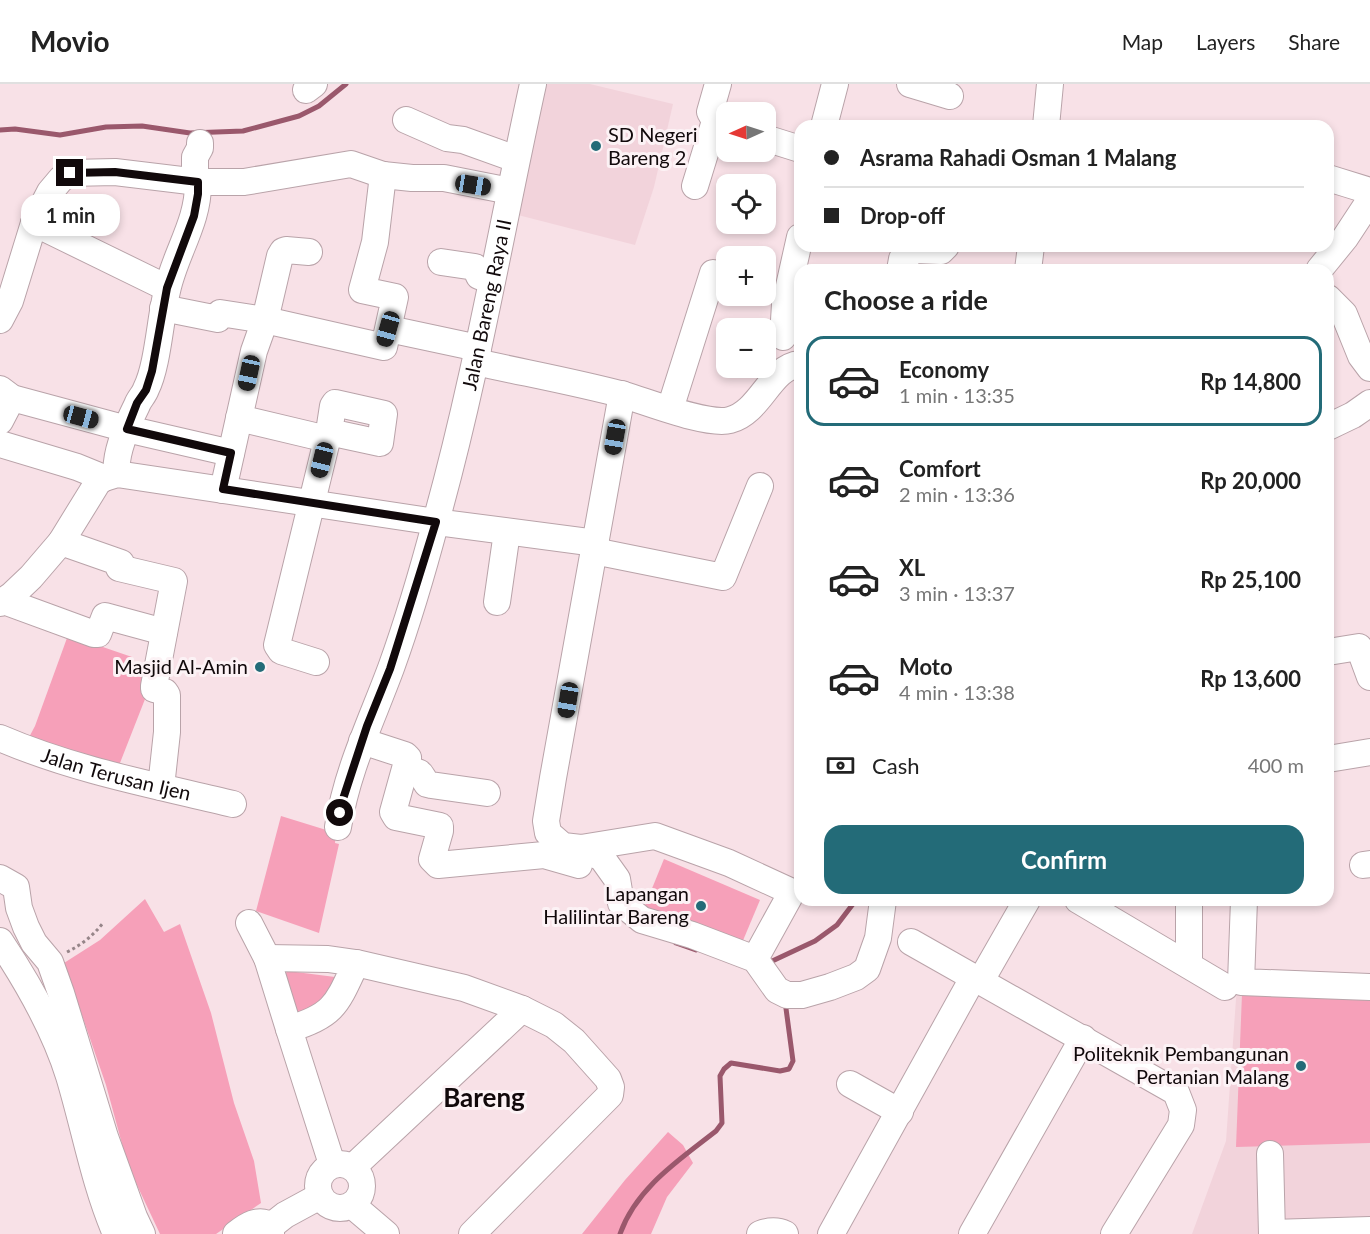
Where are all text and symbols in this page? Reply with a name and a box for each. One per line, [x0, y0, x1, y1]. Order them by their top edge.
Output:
text: Movio [30, 24, 110, 58]
text: Map [1122, 29, 1163, 54]
text: Layers [1196, 29, 1255, 54]
text: Share [1288, 29, 1340, 54]
north arrow [716, 102, 776, 162]
map controls [716, 102, 776, 378]
place label: SD Negeri Bareng 2 [608, 122, 698, 169]
marker: SD Negeri Bareng 2 [589, 139, 603, 153]
text: Asrama Rahadi Osman 1 Malang [860, 144, 1176, 171]
route end [56, 159, 83, 186]
car [454, 173, 492, 197]
button: locate [716, 174, 776, 234]
callout: 1 min [20, 194, 119, 236]
text: Drop-off [860, 202, 945, 229]
text: 1 min [46, 203, 95, 227]
street label: Jalan Bareng Raya II [456, 217, 516, 392]
button: + [716, 246, 776, 306]
text: Choose a ride [824, 283, 988, 316]
car [374, 309, 402, 349]
button: − [716, 318, 776, 378]
car [236, 354, 262, 392]
icon: car [827, 354, 881, 408]
text: Economy [899, 356, 989, 383]
text: Rp 14,800 [1200, 368, 1301, 395]
text: 1 min · 13:35 [899, 383, 1015, 407]
car [61, 404, 101, 430]
car [603, 418, 627, 456]
car [309, 440, 335, 480]
icon: car [827, 453, 881, 507]
text: Comfort [899, 455, 981, 482]
text: Rp 20,000 [1200, 467, 1301, 494]
text: 2 min · 13:36 [899, 482, 1015, 506]
icon: car [827, 552, 881, 606]
text: XL [899, 554, 925, 581]
text: Rp 25,100 [1200, 566, 1301, 593]
text: 3 min · 13:37 [899, 581, 1015, 605]
icon: car [827, 651, 881, 705]
text: Moto [899, 653, 953, 680]
place label: Masjid Al-Amin [114, 654, 248, 678]
marker: Masjid Al-Amin [253, 660, 267, 674]
text: Rp 13,600 [1200, 665, 1301, 692]
text: 4 min · 13:38 [899, 680, 1015, 704]
car [556, 681, 580, 719]
street label: Jalan Terusan Ijen [39, 742, 193, 805]
icon: cash [824, 749, 857, 782]
text: Cash [872, 752, 919, 779]
text: 400 m [1248, 753, 1304, 777]
route start [326, 799, 353, 826]
button: Confirm [824, 825, 1304, 894]
place label: Lapangan Halilintar Bareng [543, 881, 689, 928]
marker: Lapangan Halilintar Bareng [694, 899, 708, 913]
place label: Politeknik Pembangunan Pertanian Malang [1073, 1041, 1289, 1088]
marker: Politeknik Pembangunan Pertanian Malang [1294, 1059, 1308, 1073]
district label: Bareng [443, 1081, 525, 1113]

